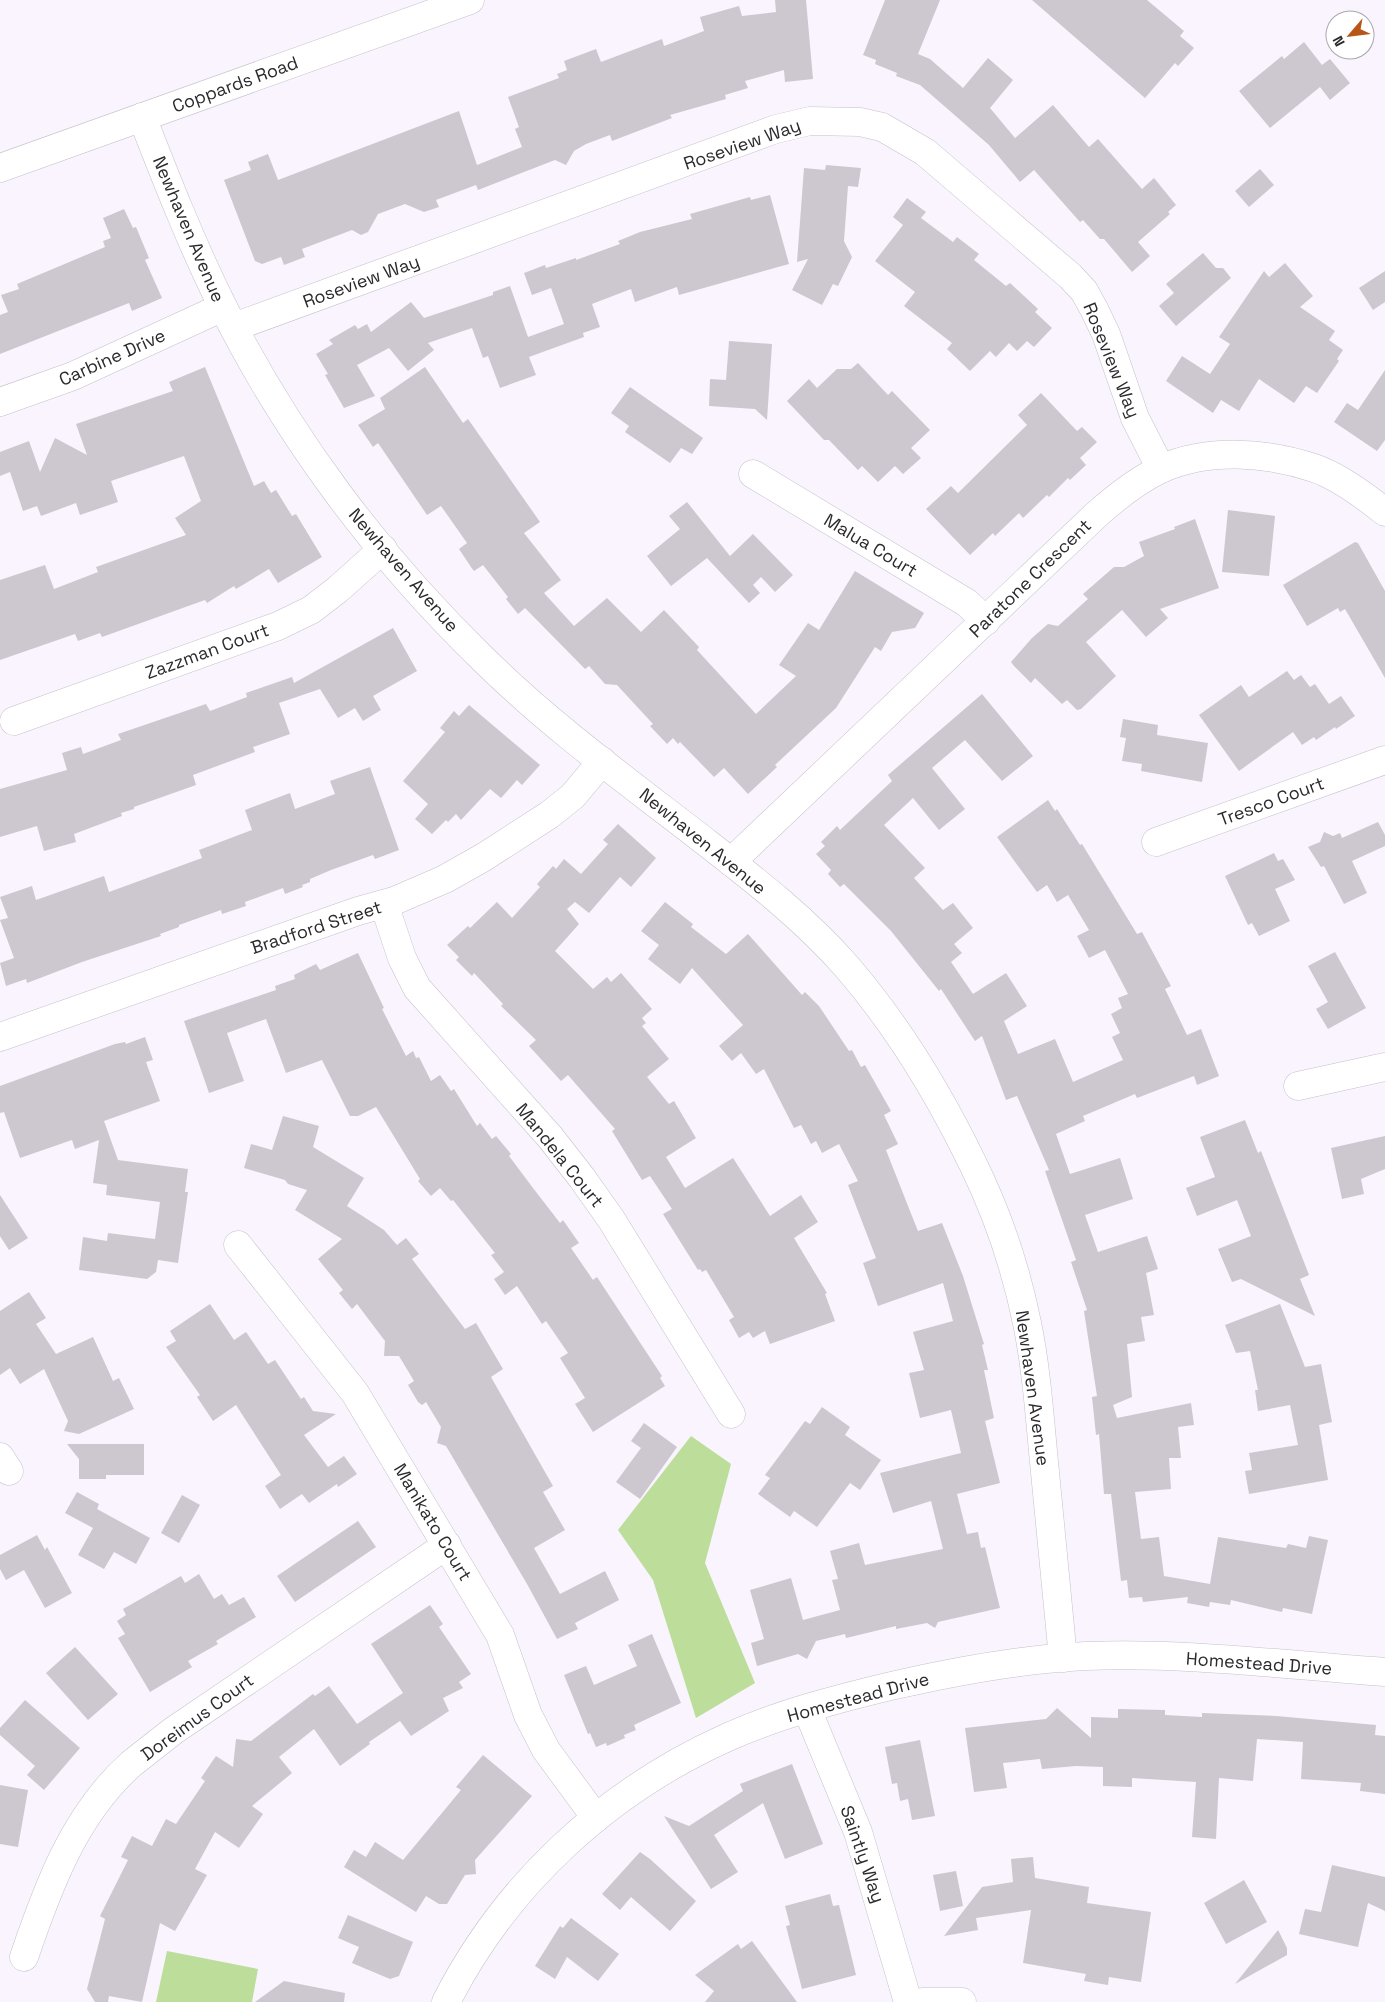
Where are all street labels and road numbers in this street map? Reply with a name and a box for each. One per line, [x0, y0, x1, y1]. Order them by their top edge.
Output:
street label: Coppards Road [169, 51, 301, 117]
street label: Roseview Way [680, 113, 804, 175]
street label: Newhaven Avenue [148, 152, 230, 306]
street label: Roseview Way [300, 249, 422, 313]
street label: Roseview Way [1078, 299, 1146, 421]
street label: Carbine Drive [55, 323, 169, 391]
street label: Newhaven Avenue [344, 503, 464, 637]
street label: Malua Court [820, 508, 922, 582]
street label: Paratone Crescent [964, 514, 1096, 642]
street label: Zazzman Court [142, 618, 272, 684]
street label: Tresco Court [1215, 771, 1327, 831]
street label: Newhaven Avenue [635, 783, 771, 899]
street label: Bradford Street [248, 895, 384, 959]
street label: Mandela Court [511, 1098, 609, 1212]
street label: Newhaven Avenue [1011, 1309, 1055, 1467]
street label: Manikato Court [389, 1459, 477, 1585]
street label: Homestead Drive [1185, 1646, 1333, 1680]
street label: Homestead Drive [784, 1667, 932, 1727]
street label: Doreimus Court [136, 1668, 258, 1766]
street label: Saintly Way [836, 1802, 890, 1906]

